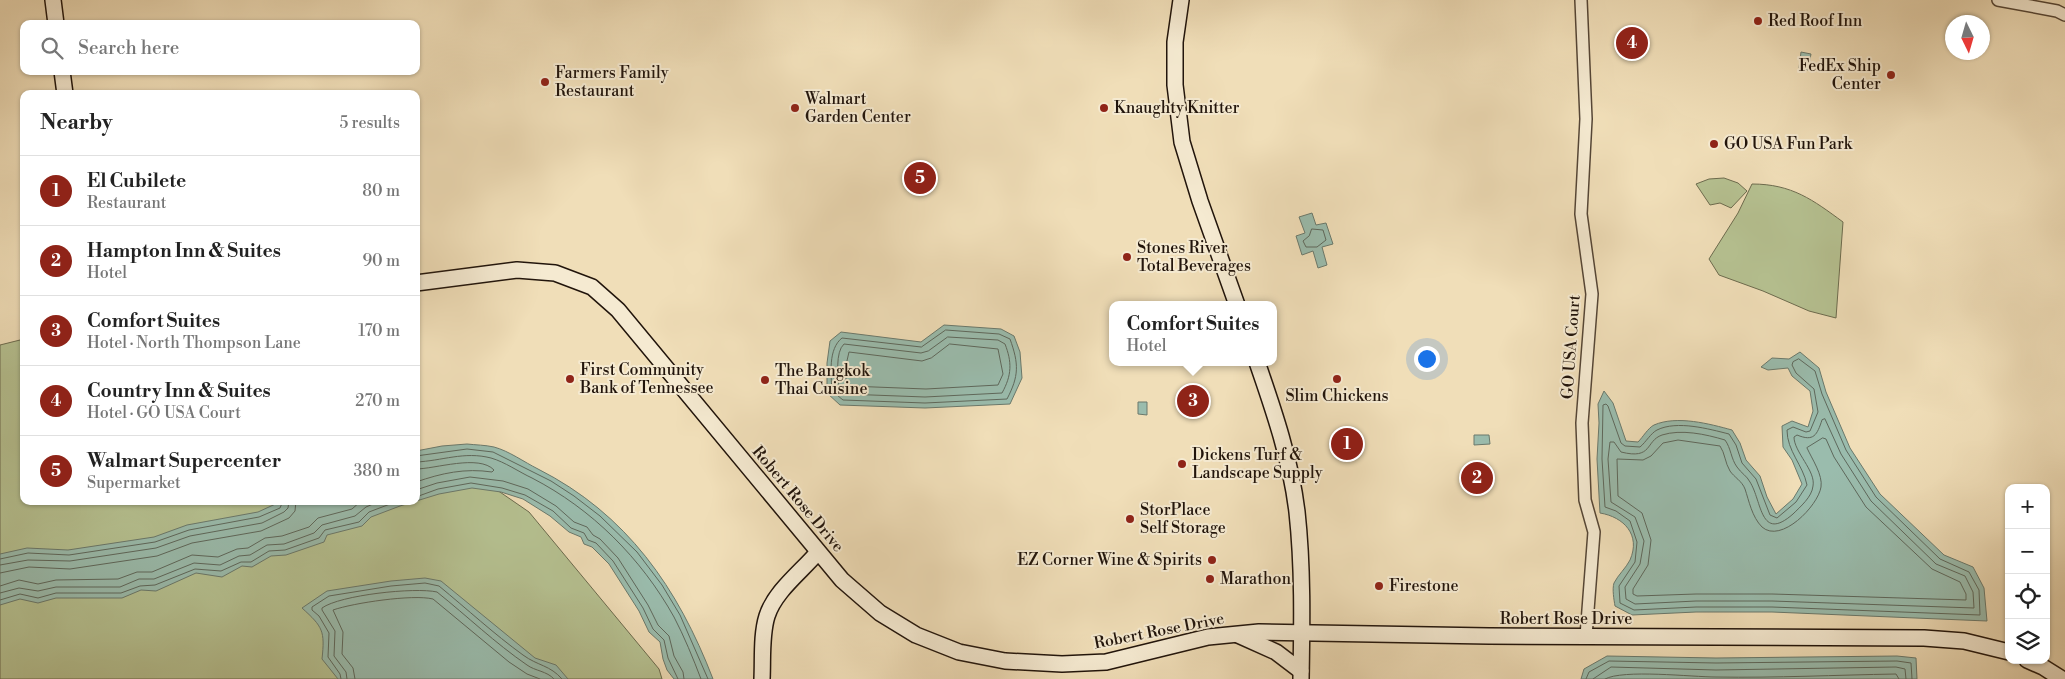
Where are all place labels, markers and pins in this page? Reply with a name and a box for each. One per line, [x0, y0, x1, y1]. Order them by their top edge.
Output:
place label: Red Roof Inn [1768, 11, 1863, 31]
marker: Red Roof Inn [1752, 15, 1764, 27]
pin: 4 [1616, 24, 1648, 62]
place label: FedEx Ship Center [1799, 56, 1881, 94]
place label: Farmers Family Restaurant [555, 63, 669, 101]
marker: FedEx Ship Center [1885, 69, 1897, 81]
marker: Farmers Family Restaurant [539, 76, 551, 88]
place label: Walmart Garden Center [804, 89, 911, 127]
place label: Knaughty Knitter [1114, 98, 1240, 118]
marker: Walmart Garden Center [789, 102, 801, 114]
marker: Knaughty Knitter [1098, 102, 1110, 114]
place label: GO USA Fun Park [1724, 134, 1854, 154]
marker: GO USA Fun Park [1708, 138, 1720, 150]
pin: 5 [904, 159, 936, 197]
place label: Stones River Total Beverages [1137, 238, 1251, 276]
marker: Stones River Total Beverages [1121, 251, 1133, 263]
place label: First Community Bank of Tennessee [579, 360, 714, 398]
place label: The Bangkok Thai Cuisine [775, 361, 871, 399]
marker: First Community Bank of Tennessee [564, 373, 576, 385]
marker: Slim Chickens [1331, 373, 1343, 385]
marker: The Bangkok Thai Cuisine [759, 374, 771, 386]
pin: 3 [1177, 382, 1209, 420]
place label: Slim Chickens [1285, 386, 1389, 406]
pin: 1 [1331, 425, 1363, 463]
place label: Dickens Turf & Landscape Supply [1192, 445, 1323, 483]
marker: Dickens Turf & Landscape Supply [1176, 458, 1188, 470]
pin: 2 [1461, 459, 1493, 497]
place label: StorPlace Self Storage [1140, 500, 1226, 538]
marker: StorPlace Self Storage [1124, 513, 1136, 525]
place label: EZ Corner Wine & Spirits [1017, 550, 1202, 570]
marker: EZ Corner Wine & Spirits [1206, 554, 1218, 566]
place label: Marathon [1220, 569, 1292, 589]
marker: Marathon [1204, 573, 1216, 585]
place label: Firestone [1389, 576, 1459, 596]
marker: Firestone [1373, 580, 1385, 592]

